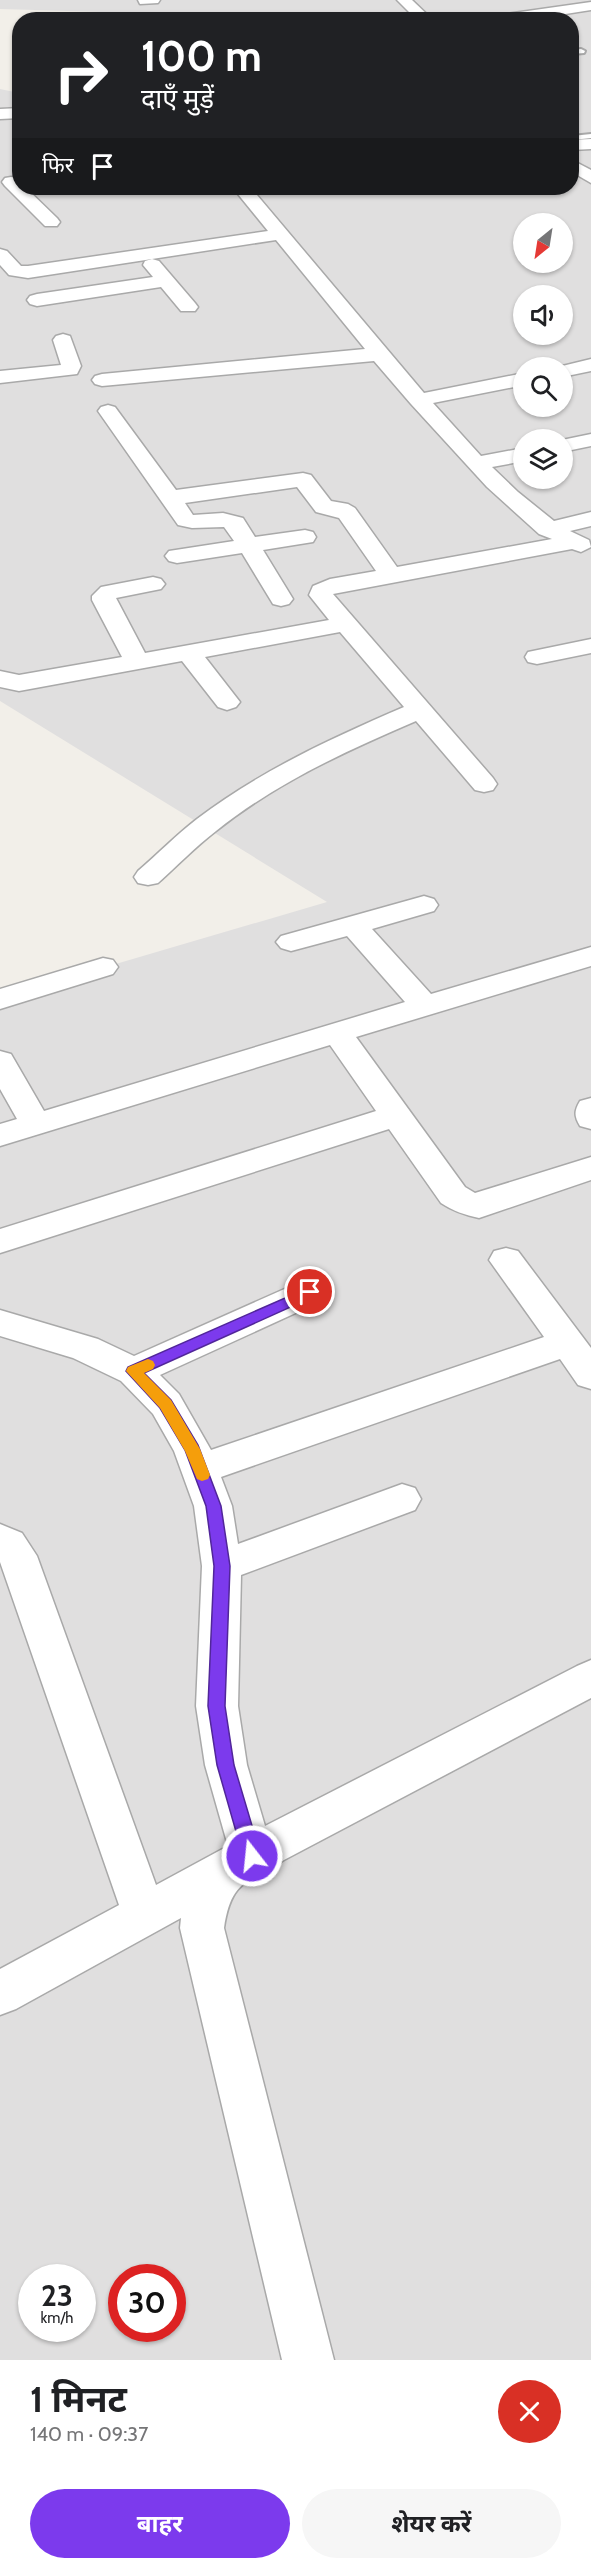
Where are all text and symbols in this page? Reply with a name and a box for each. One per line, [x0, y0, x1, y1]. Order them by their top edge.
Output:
text: 100 m [141, 30, 262, 82]
icon: right [42, 36, 120, 114]
text: दाएँ मुड़ें [141, 82, 214, 115]
icon: arrive [86, 150, 119, 183]
text: फिर [42, 152, 74, 179]
north arrow [513, 213, 573, 273]
map controls [513, 213, 573, 489]
button: sound [513, 285, 573, 345]
button: search [513, 357, 573, 417]
button: layers [513, 429, 573, 489]
pin [284, 1266, 335, 1317]
icon: arrive [293, 1275, 326, 1308]
position arrow [220, 1824, 284, 1888]
speed limit sign: 30 [108, 2264, 186, 2342]
text: 23 [41, 2277, 73, 2314]
text: km/h [41, 2309, 73, 2327]
text: 1 मिनट [30, 2377, 127, 2421]
button: close [498, 2380, 561, 2443]
text: 140 m · 09:37 [30, 2422, 148, 2446]
button: बाहर [30, 2489, 290, 2558]
button: शेयर करें [302, 2489, 561, 2558]

